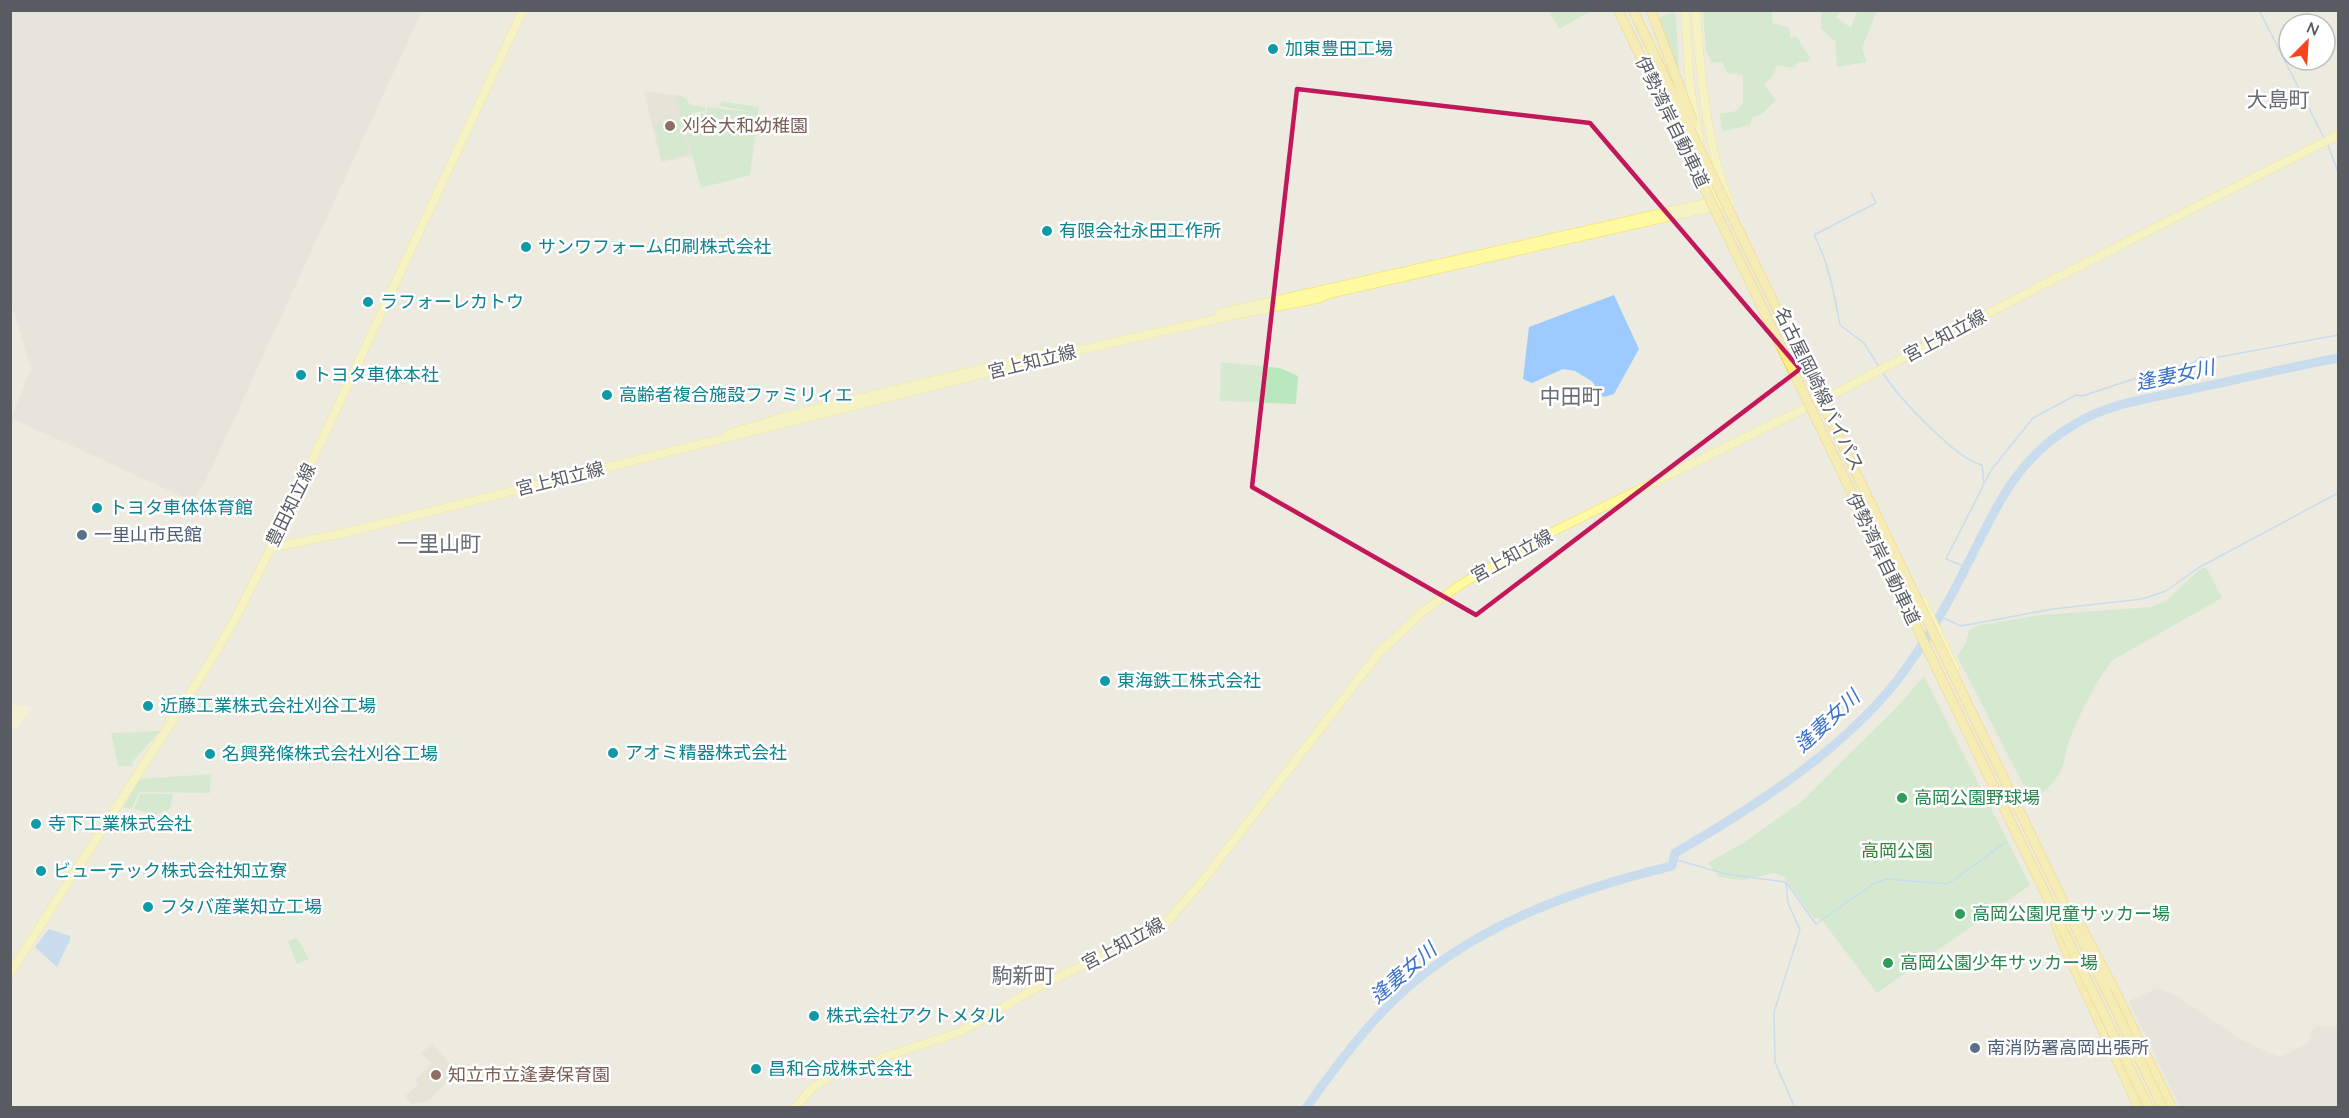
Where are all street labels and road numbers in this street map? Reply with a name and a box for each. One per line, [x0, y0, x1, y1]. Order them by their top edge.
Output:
street label: 伊勢湾岸自動車道 [1631, 52, 1714, 192]
street label: 名古屋岡崎線バイパス [1770, 303, 1869, 475]
street label: 宮上知立線 [1900, 304, 1990, 367]
street label: 宮上知立線 [985, 339, 1078, 384]
street label: 宮上知立線 [513, 456, 606, 501]
street label: 豊田知立線 [260, 459, 321, 550]
street label: 伊勢湾岸自動車道 [1842, 489, 1925, 629]
street label: 宮上知立線 [1467, 524, 1557, 587]
street label: 宮上知立線 [1078, 912, 1168, 975]

